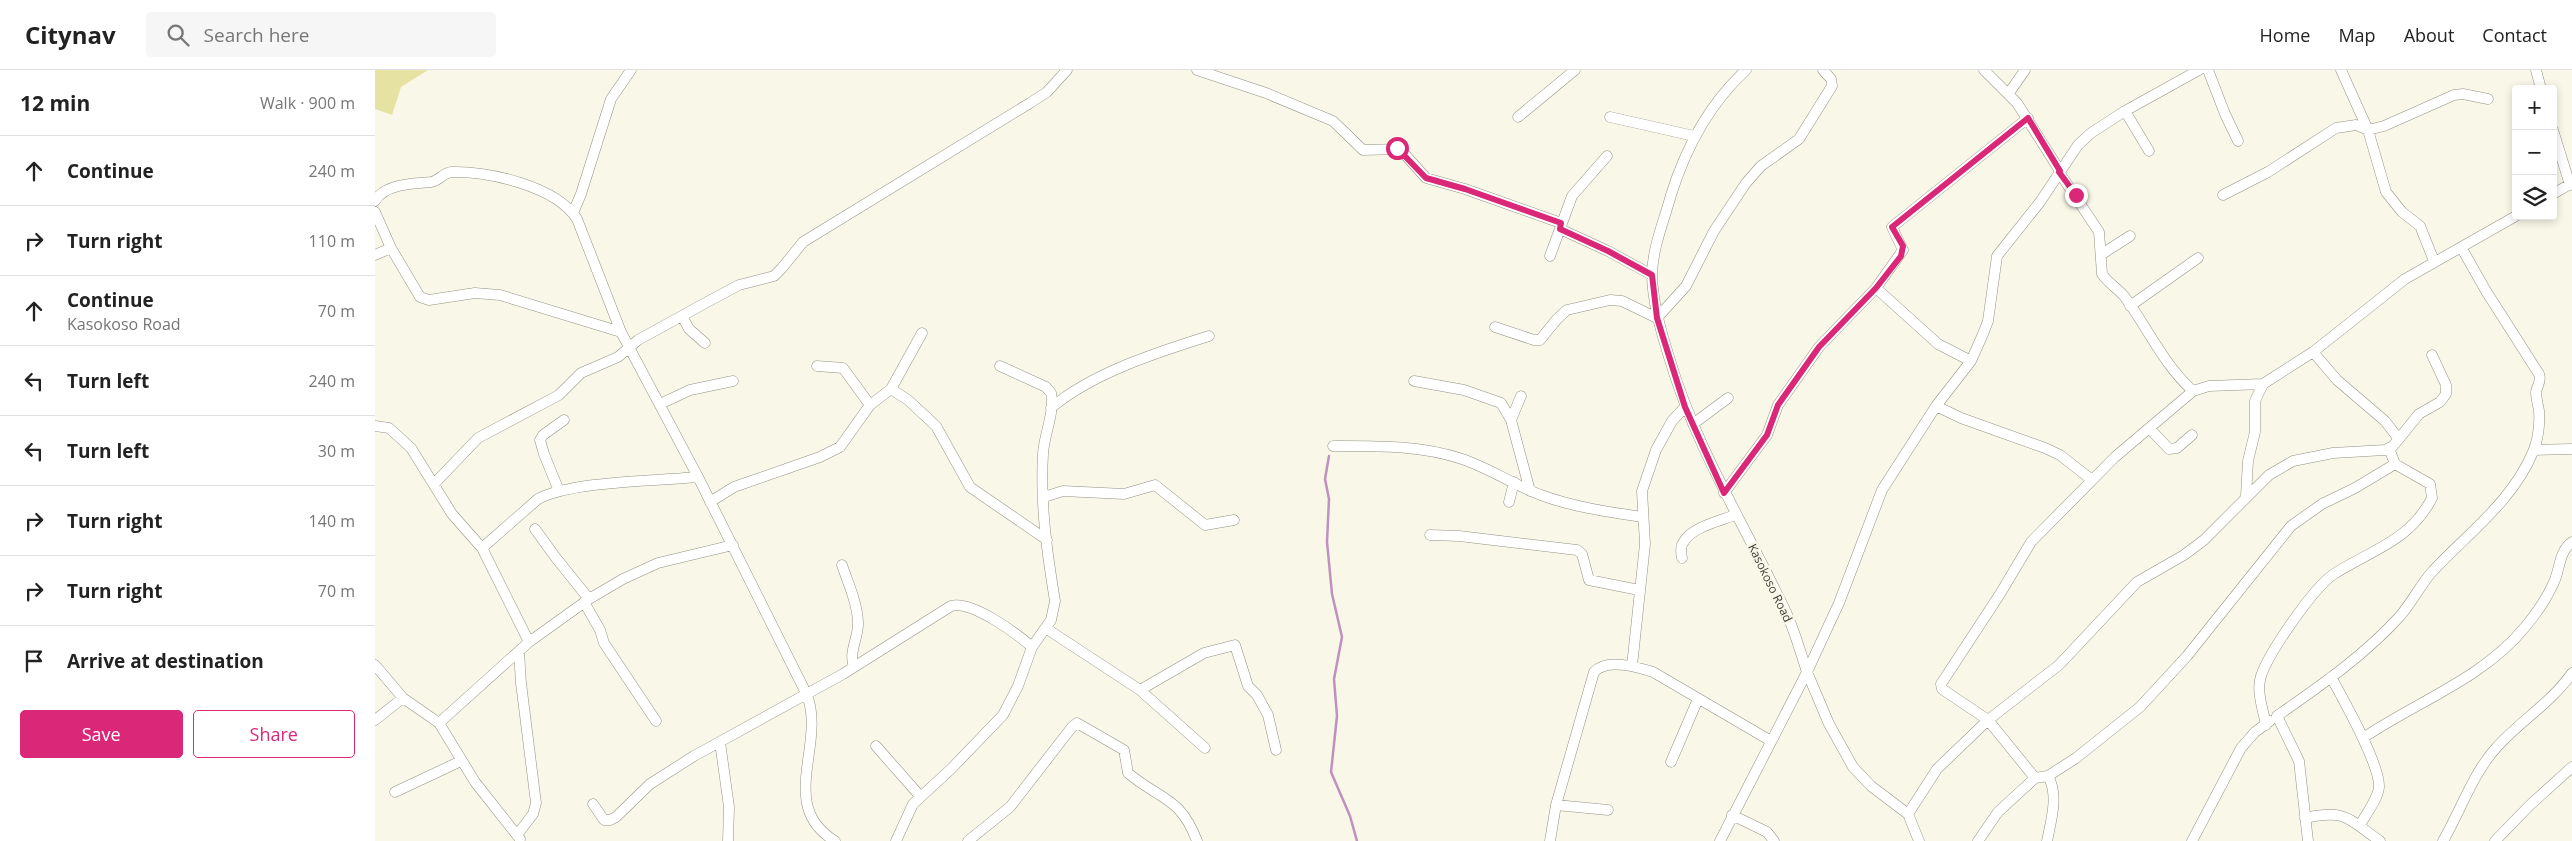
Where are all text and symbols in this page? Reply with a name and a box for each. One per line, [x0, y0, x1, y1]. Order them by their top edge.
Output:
search box [146, 12, 496, 57]
text: Citynav [25, 18, 116, 51]
icon: search [164, 21, 192, 49]
text: Search here [204, 22, 309, 48]
text: Home [2260, 23, 2310, 47]
text: Map [2338, 23, 2376, 47]
text: About [2404, 23, 2454, 47]
text: Contact [2482, 23, 2547, 47]
map controls [2512, 85, 2557, 220]
button: + [2512, 85, 2557, 130]
text: 12 min [20, 89, 90, 117]
text: Walk · 900 m [260, 92, 355, 114]
button: − [2512, 130, 2557, 175]
route start [1386, 137, 1409, 160]
icon: ahead [20, 157, 48, 185]
text: Continue [67, 158, 154, 184]
text: 240 m [309, 160, 355, 182]
button: layers [2512, 175, 2557, 220]
route end [2065, 184, 2088, 207]
icon: right [20, 227, 48, 255]
text: Turn right [67, 228, 162, 254]
text: 110 m [309, 230, 355, 252]
text: Continue [67, 287, 154, 313]
icon: ahead [20, 297, 48, 325]
text: 70 m [318, 300, 355, 322]
text: Kasokoso Road [67, 313, 181, 335]
icon: left [20, 367, 48, 395]
text: Turn left [67, 368, 149, 394]
text: 240 m [309, 370, 355, 392]
icon: left [20, 437, 48, 465]
text: Turn left [67, 438, 149, 464]
text: 30 m [318, 440, 355, 462]
icon: right [20, 507, 48, 535]
text: Turn right [67, 508, 162, 534]
text: 140 m [309, 510, 355, 532]
street label: Kasokoso Road [1744, 541, 1797, 625]
icon: right [20, 577, 48, 605]
text: Turn right [67, 578, 162, 604]
text: 70 m [318, 580, 355, 602]
icon: arrive [20, 647, 48, 675]
text: Arrive at destination [67, 648, 264, 674]
button: Save [20, 710, 183, 758]
button: Share [193, 710, 355, 758]

